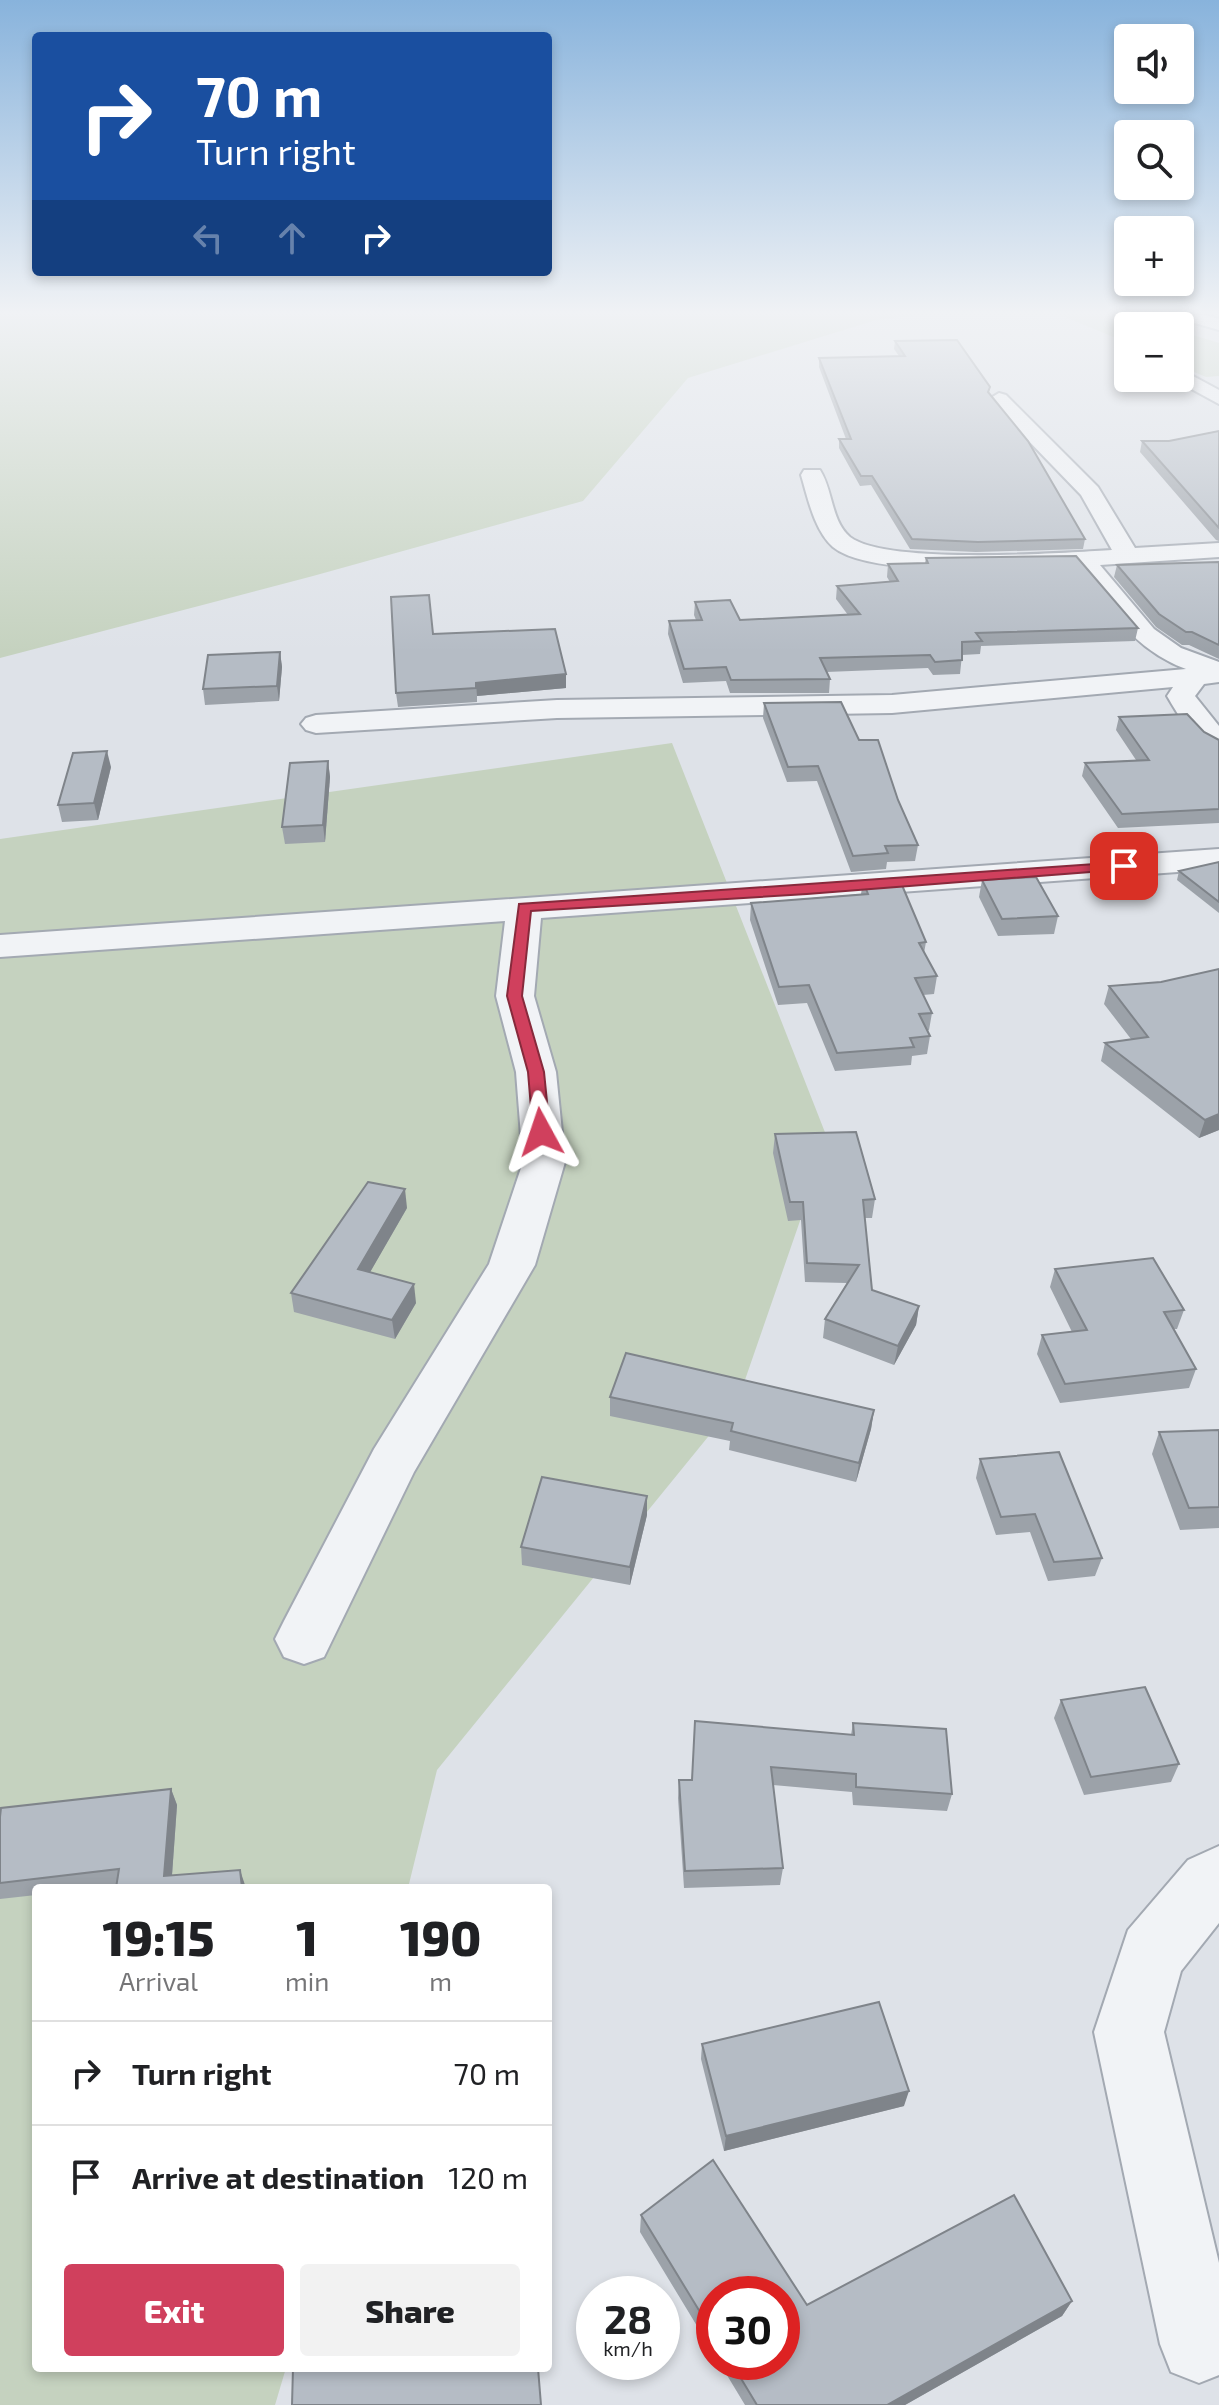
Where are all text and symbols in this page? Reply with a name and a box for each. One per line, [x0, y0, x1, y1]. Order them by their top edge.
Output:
map controls [1114, 24, 1194, 392]
button: sound [1114, 24, 1194, 104]
text: 70 m [196, 61, 322, 128]
icon: right [64, 64, 168, 168]
button: search [1114, 120, 1194, 200]
text: Turn right [196, 129, 356, 172]
icon: left [186, 216, 230, 260]
icon: ahead [270, 216, 314, 260]
icon: right [354, 216, 398, 260]
button: + [1114, 216, 1194, 296]
button: − [1114, 312, 1194, 392]
pin [1090, 832, 1158, 900]
icon: arrive [1102, 844, 1146, 888]
position arrow [499, 1090, 583, 1174]
text: 19:15 [103, 1908, 214, 1966]
text: 1 [296, 1908, 318, 1966]
text: 190 [400, 1908, 481, 1966]
text: Arrival [119, 1965, 198, 1996]
text: min [285, 1965, 329, 1996]
text: m [429, 1965, 452, 1996]
icon: right [64, 2051, 108, 2095]
text: Turn right [132, 2055, 272, 2091]
text: 70 m [454, 2055, 520, 2091]
icon: arrive [64, 2155, 108, 2199]
text: Arrive at destination [132, 2159, 424, 2195]
text: 120 m [448, 2159, 528, 2195]
button: Exit [64, 2264, 284, 2356]
button: Share [300, 2264, 520, 2356]
speed limit sign: 30 [696, 2276, 800, 2380]
text: 28 [604, 2294, 652, 2342]
text: km/h [603, 2336, 653, 2360]

